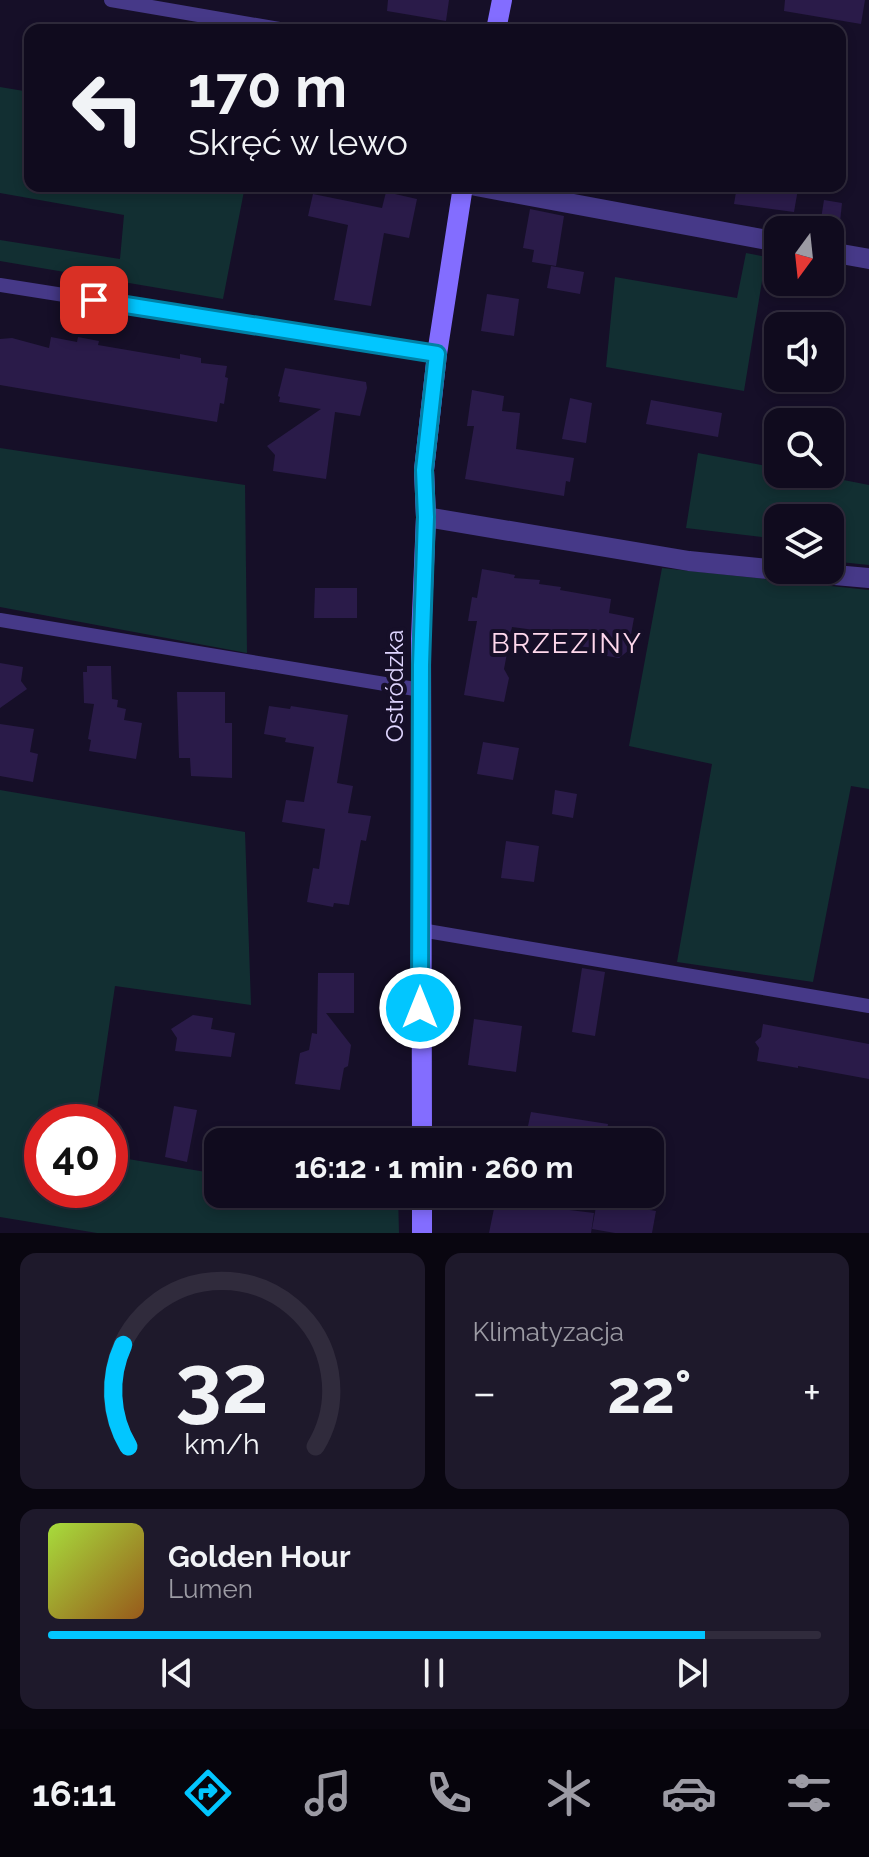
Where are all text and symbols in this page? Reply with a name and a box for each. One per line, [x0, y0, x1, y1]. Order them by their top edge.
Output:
text: 170 m [188, 54, 347, 120]
icon: left [56, 56, 160, 160]
text: Skręć w lewo [188, 121, 408, 163]
north arrow [764, 216, 844, 296]
map controls [764, 216, 844, 584]
pin [60, 266, 128, 334]
icon: arrive [72, 278, 116, 322]
button: sound [764, 312, 844, 392]
button: search [764, 408, 844, 488]
button: layers [764, 504, 844, 584]
district label: BRZEZINY [491, 627, 643, 660]
street label: Ostródzka [380, 630, 409, 742]
position arrow [378, 966, 462, 1050]
speed limit sign: 40 [24, 1104, 128, 1208]
text: 16:12 · 1 min · 260 m [295, 1150, 573, 1185]
text: Klimatyzacja [473, 1317, 624, 1347]
text: 32 [176, 1335, 269, 1432]
text: 22° [607, 1357, 692, 1427]
text: − [473, 1367, 496, 1418]
text: + [803, 1367, 821, 1418]
text: km/h [185, 1427, 260, 1461]
text: Golden Hour [168, 1539, 351, 1574]
text: Lumen [168, 1574, 253, 1604]
icon: previous [155, 1651, 199, 1695]
icon: pause [412, 1651, 456, 1695]
icon: next [670, 1651, 714, 1695]
icon: directions [180, 1765, 236, 1821]
icon: music [300, 1765, 356, 1821]
icon: phone [421, 1765, 477, 1821]
icon: climate [541, 1765, 597, 1821]
icon: car [661, 1765, 717, 1821]
icon: filters [781, 1765, 837, 1821]
text: 16:11 [32, 1772, 116, 1814]

